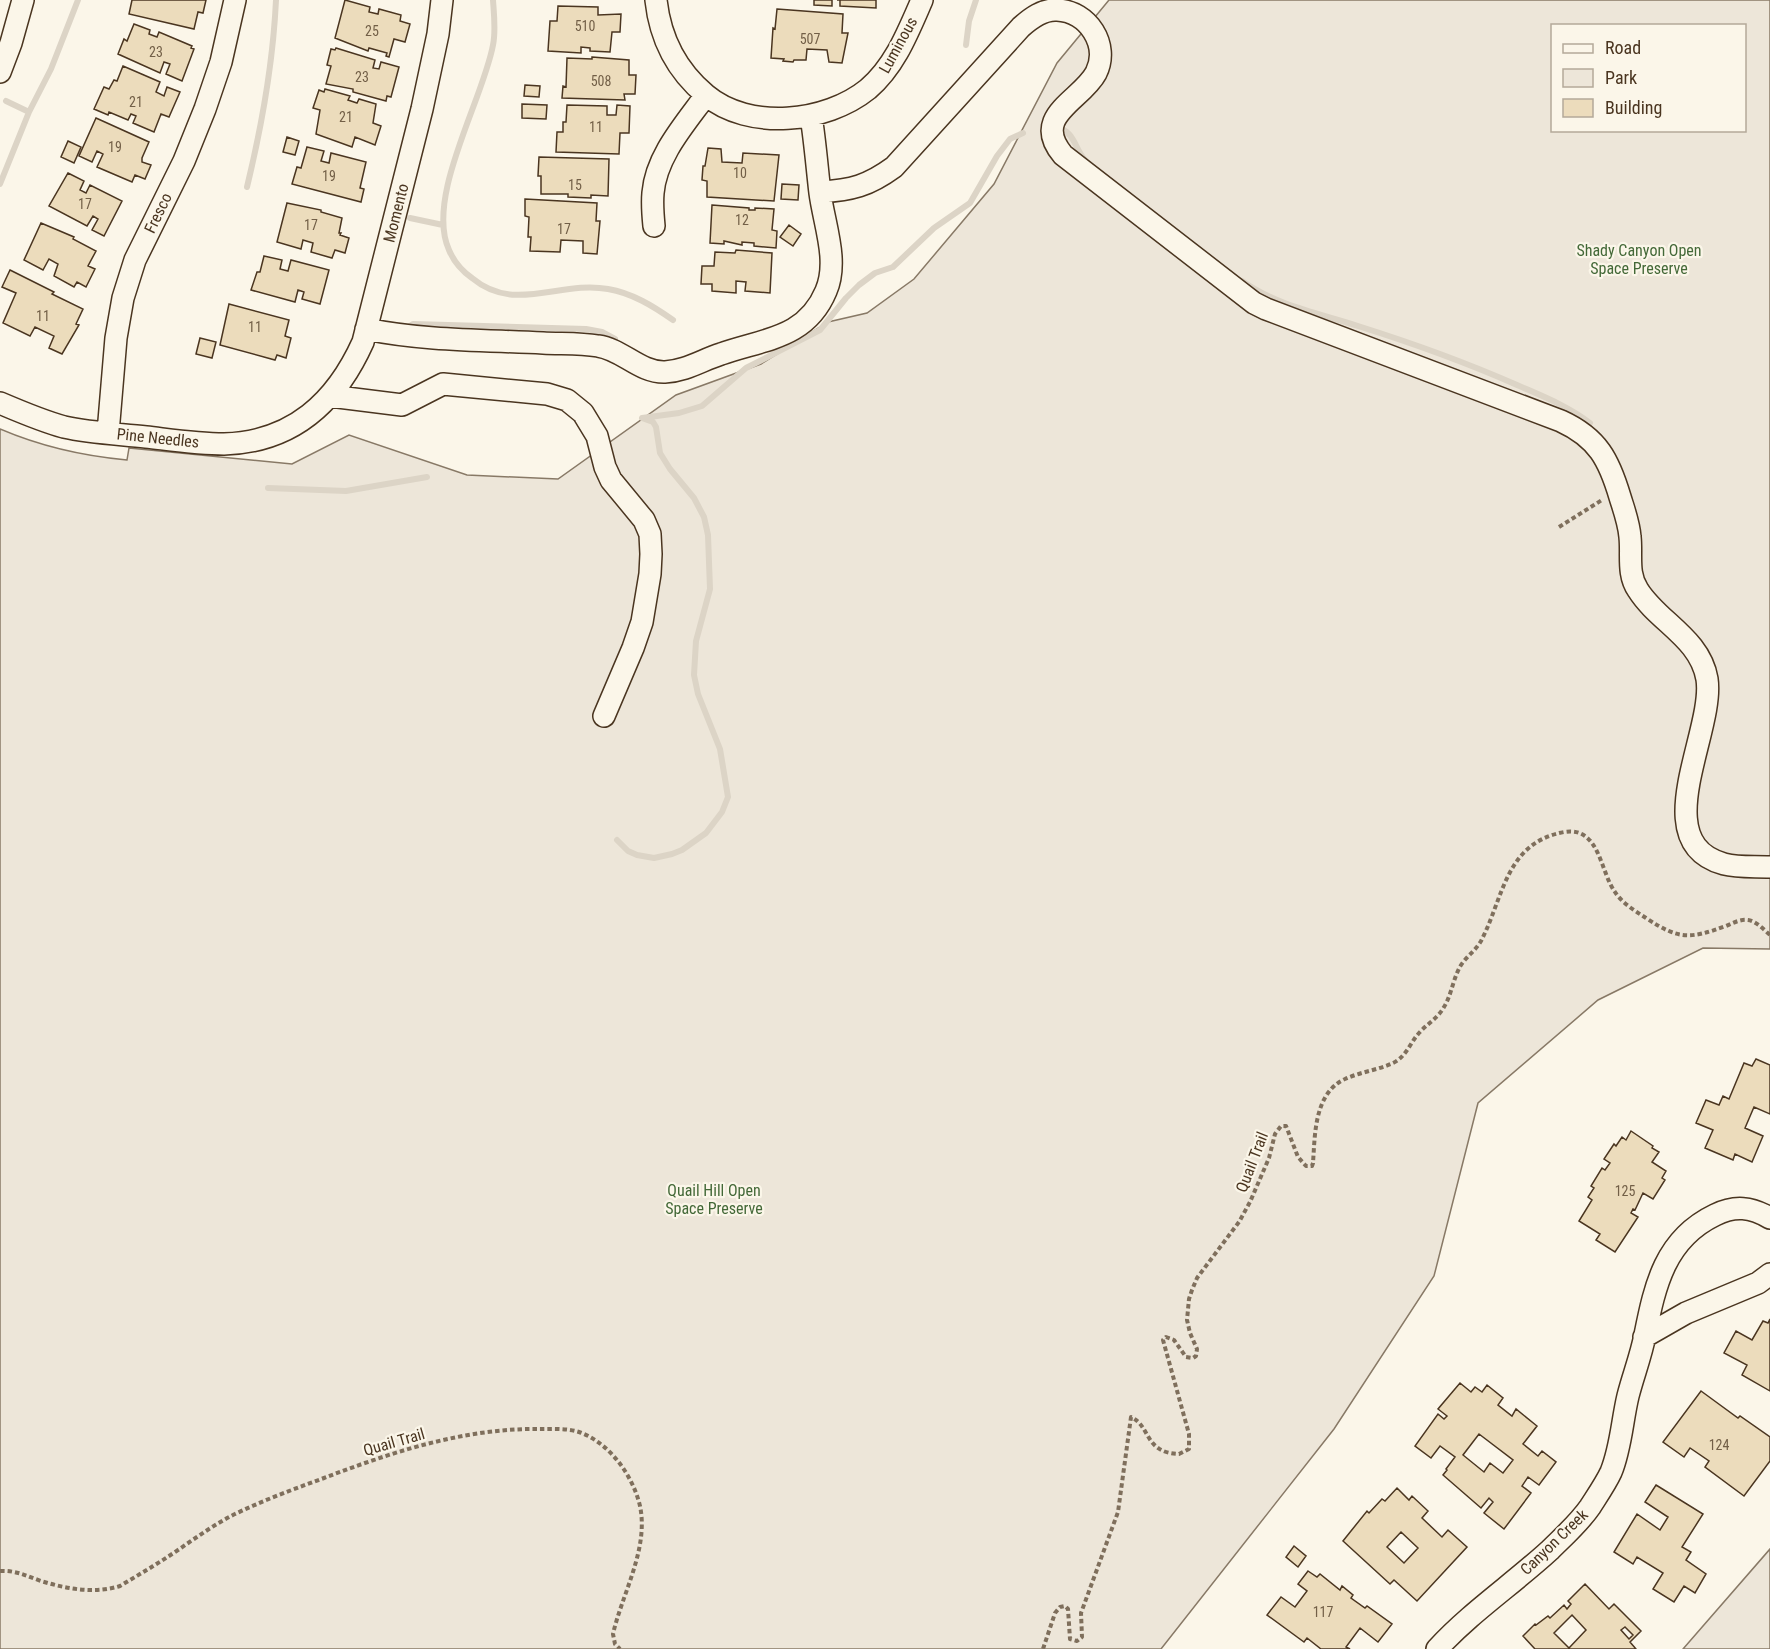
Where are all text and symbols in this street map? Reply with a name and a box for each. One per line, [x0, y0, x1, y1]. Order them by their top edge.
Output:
street label: Luminous [875, 13, 921, 77]
house number: 510 [575, 18, 595, 34]
house number: 25 [365, 23, 379, 39]
legend [1551, 24, 1746, 132]
house number: 507 [800, 31, 820, 47]
text: Road [1605, 37, 1641, 58]
house number: 23 [149, 44, 163, 60]
text: Park [1605, 67, 1637, 88]
house number: 23 [355, 69, 369, 85]
house number: 508 [591, 73, 611, 89]
house number: 21 [129, 94, 143, 110]
text: Building [1605, 97, 1662, 118]
house number: 21 [339, 109, 353, 125]
house number: 11 [589, 119, 603, 135]
house number: 19 [108, 139, 122, 155]
house number: 10 [733, 165, 747, 181]
house number: 19 [322, 168, 336, 184]
house number: 15 [568, 177, 582, 193]
street label: Momento [380, 182, 412, 244]
street label: Fresco [140, 190, 176, 236]
house number: 17 [78, 196, 92, 212]
house number: 12 [735, 212, 749, 228]
house number: 17 [304, 217, 318, 233]
house number: 17 [557, 221, 571, 237]
park label: Shady Canyon Open Space Preserve [1576, 241, 1702, 278]
house number: 11 [36, 308, 50, 324]
house number: 11 [248, 319, 262, 335]
street label: Pine Needles [116, 424, 200, 452]
street label: Quail Trail [1232, 1129, 1272, 1195]
park label: Quail Hill Open Space Preserve [665, 1181, 763, 1218]
house number: 125 [1615, 1183, 1635, 1199]
street label: Quail Trail [361, 1424, 427, 1460]
house number: 124 [1709, 1437, 1729, 1453]
street label: Canyon Creek [1516, 1505, 1592, 1579]
house number: 117 [1313, 1604, 1333, 1620]

